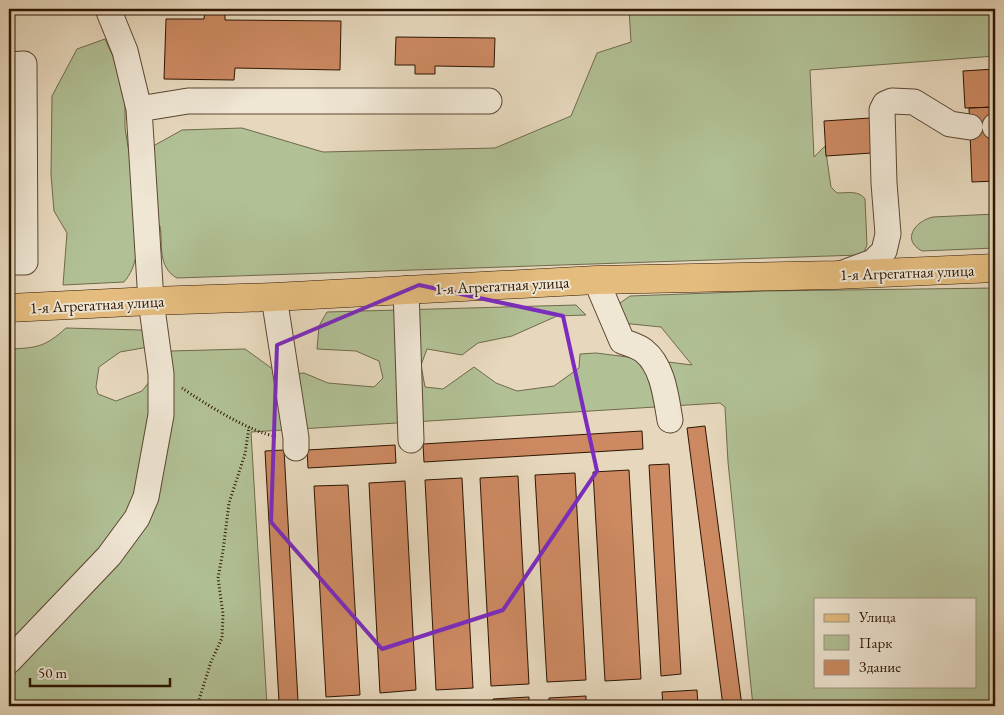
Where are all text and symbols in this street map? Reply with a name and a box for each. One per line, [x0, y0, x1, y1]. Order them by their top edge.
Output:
street label: 1-я Агрегатная улица [839, 260, 975, 285]
street label: 1-я Агрегатная улица [434, 271, 570, 300]
street label: 1-я Агрегатная улица [29, 290, 165, 319]
legend [814, 598, 976, 688]
text: Улица [858, 607, 896, 626]
text: Парк [859, 633, 892, 652]
scale bar [30, 655, 170, 687]
text: Здание [859, 657, 901, 676]
text: 50 m [38, 663, 67, 682]

